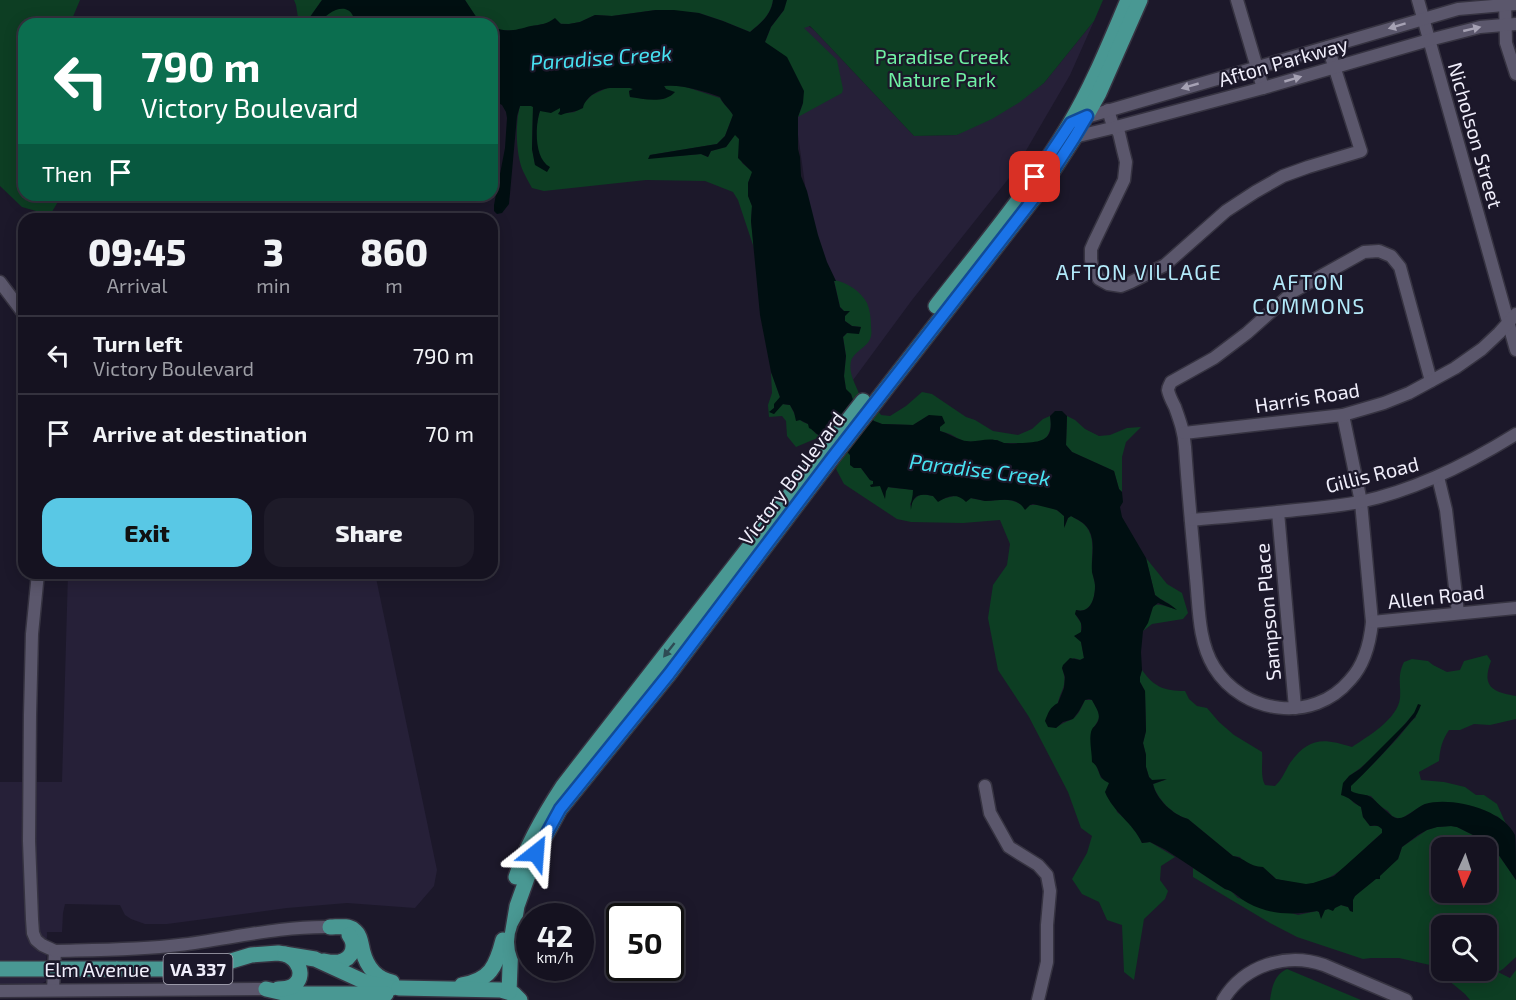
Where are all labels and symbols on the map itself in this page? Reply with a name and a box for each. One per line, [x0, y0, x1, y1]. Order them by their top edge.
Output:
one-way arrow [1388, 22, 1406, 31]
one-way arrow [1463, 24, 1481, 34]
street label: Afton Parkway [1215, 31, 1351, 91]
water label: Paradise Creek [529, 40, 673, 74]
park label: Paradise Creek Nature Park [875, 44, 1009, 91]
street label: Nicholson Street [1444, 59, 1508, 211]
one-way arrow [1284, 74, 1302, 83]
one-way arrow [1181, 82, 1199, 91]
pin [1009, 151, 1060, 202]
district label: AFTON VILLAGE [1056, 259, 1222, 284]
district label: AFTON COMMONS [1252, 269, 1366, 318]
street label: Harris Road [1253, 377, 1361, 417]
street label: Victory Boulevard [733, 406, 849, 550]
water label: Paradise Creek [908, 448, 1052, 490]
street label: Gillis Road [1323, 451, 1421, 497]
street label: Sampson Place [1249, 542, 1285, 682]
street label: Allen Road [1386, 579, 1486, 613]
one-way arrow [663, 642, 676, 658]
position arrow [504, 821, 568, 885]
north arrow [1431, 837, 1497, 903]
speed limit sign: 50 [606, 903, 684, 981]
road number: VA 337 [164, 954, 232, 984]
street label: Elm Avenue [44, 957, 150, 981]

